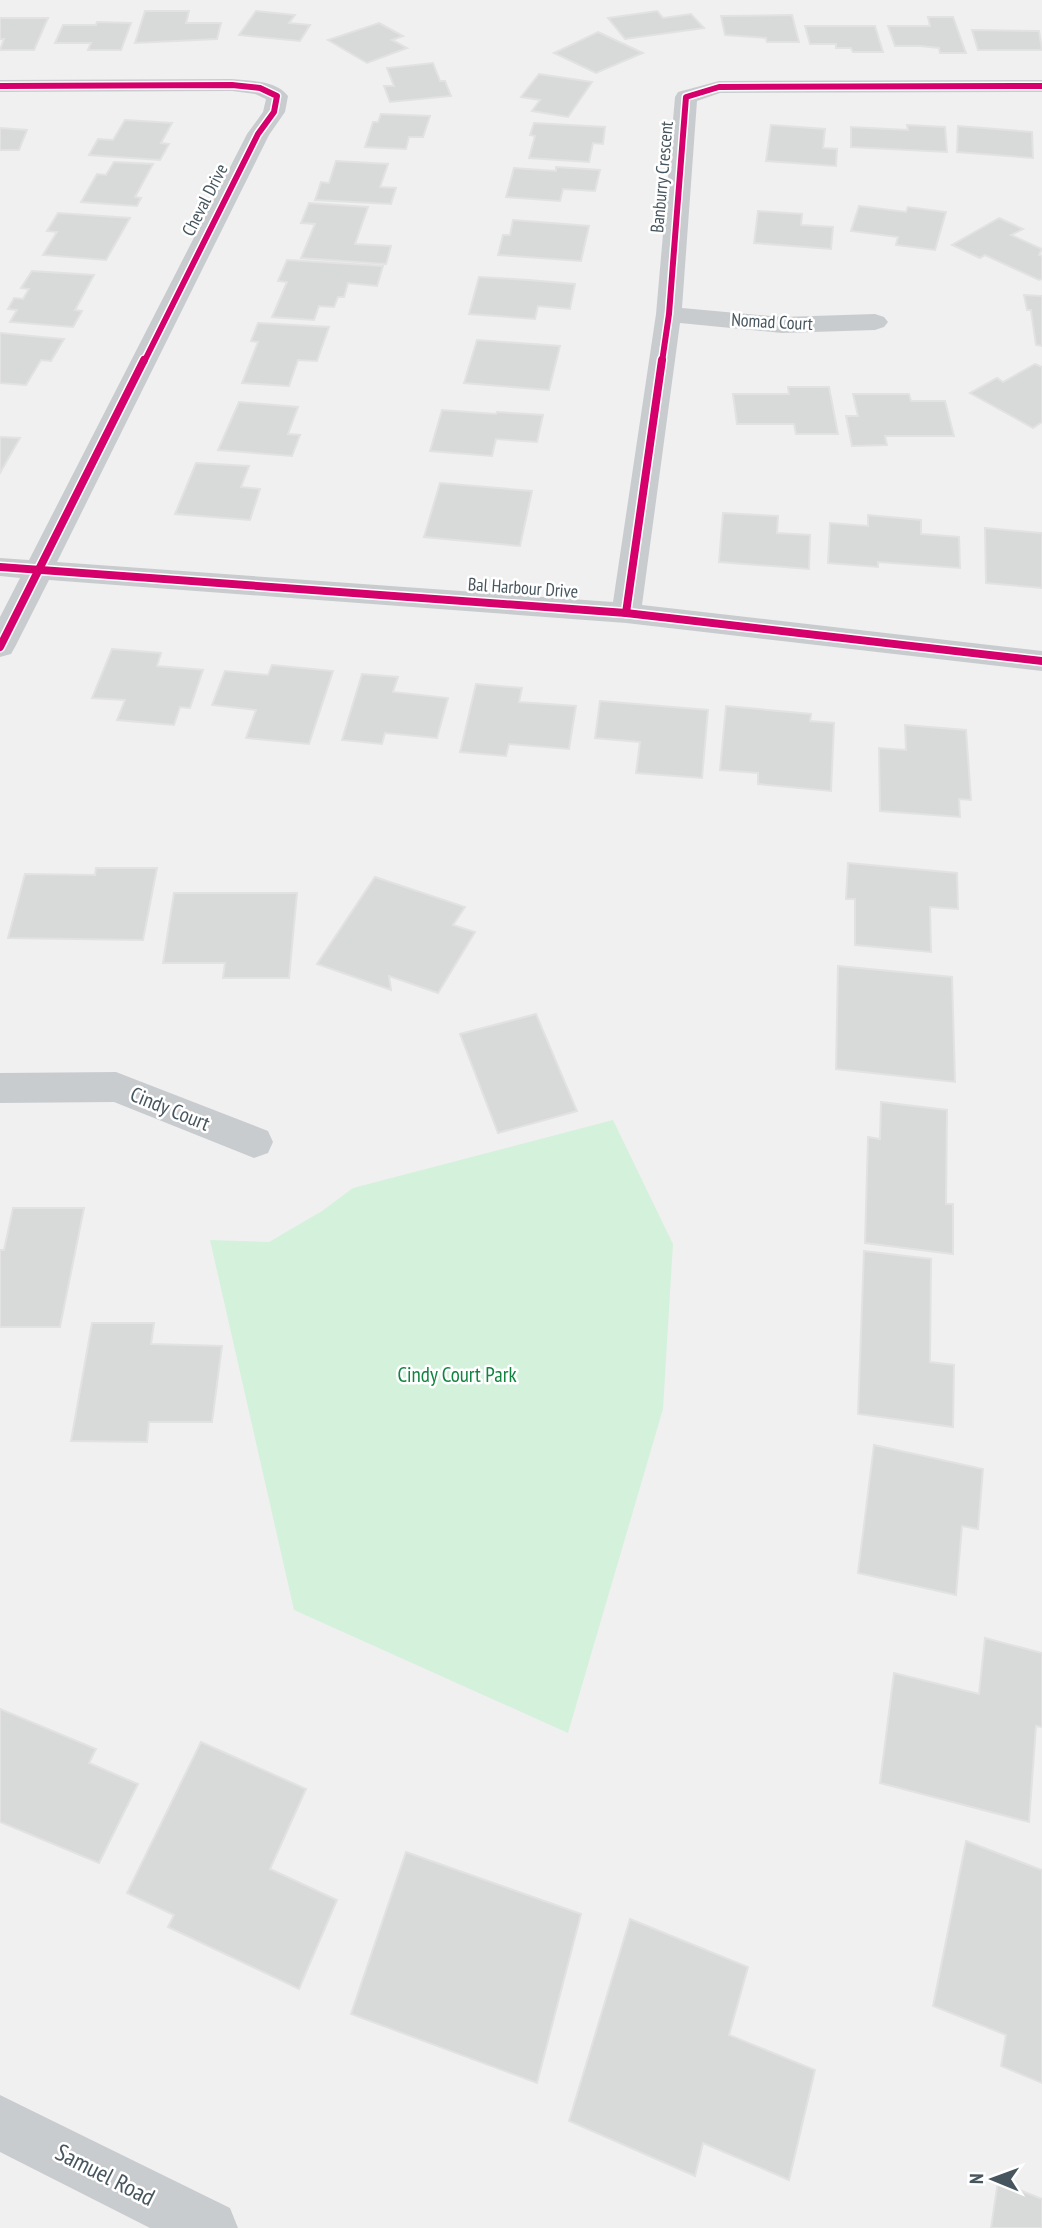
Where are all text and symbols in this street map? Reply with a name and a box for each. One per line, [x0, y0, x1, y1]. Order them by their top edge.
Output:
street label: Banburry Crescent [645, 120, 678, 234]
street label: Cheval Drive [177, 160, 233, 240]
street label: Nomad Court [731, 308, 813, 335]
street label: Bal Harbour Drive [467, 572, 579, 603]
street label: Cindy Court [126, 1080, 214, 1137]
park label: Cindy Court Park [397, 1361, 517, 1388]
street label: Samuel Road [50, 2136, 160, 2213]
north arrow [958, 2144, 1028, 2214]
text: N [964, 2173, 988, 2184]

